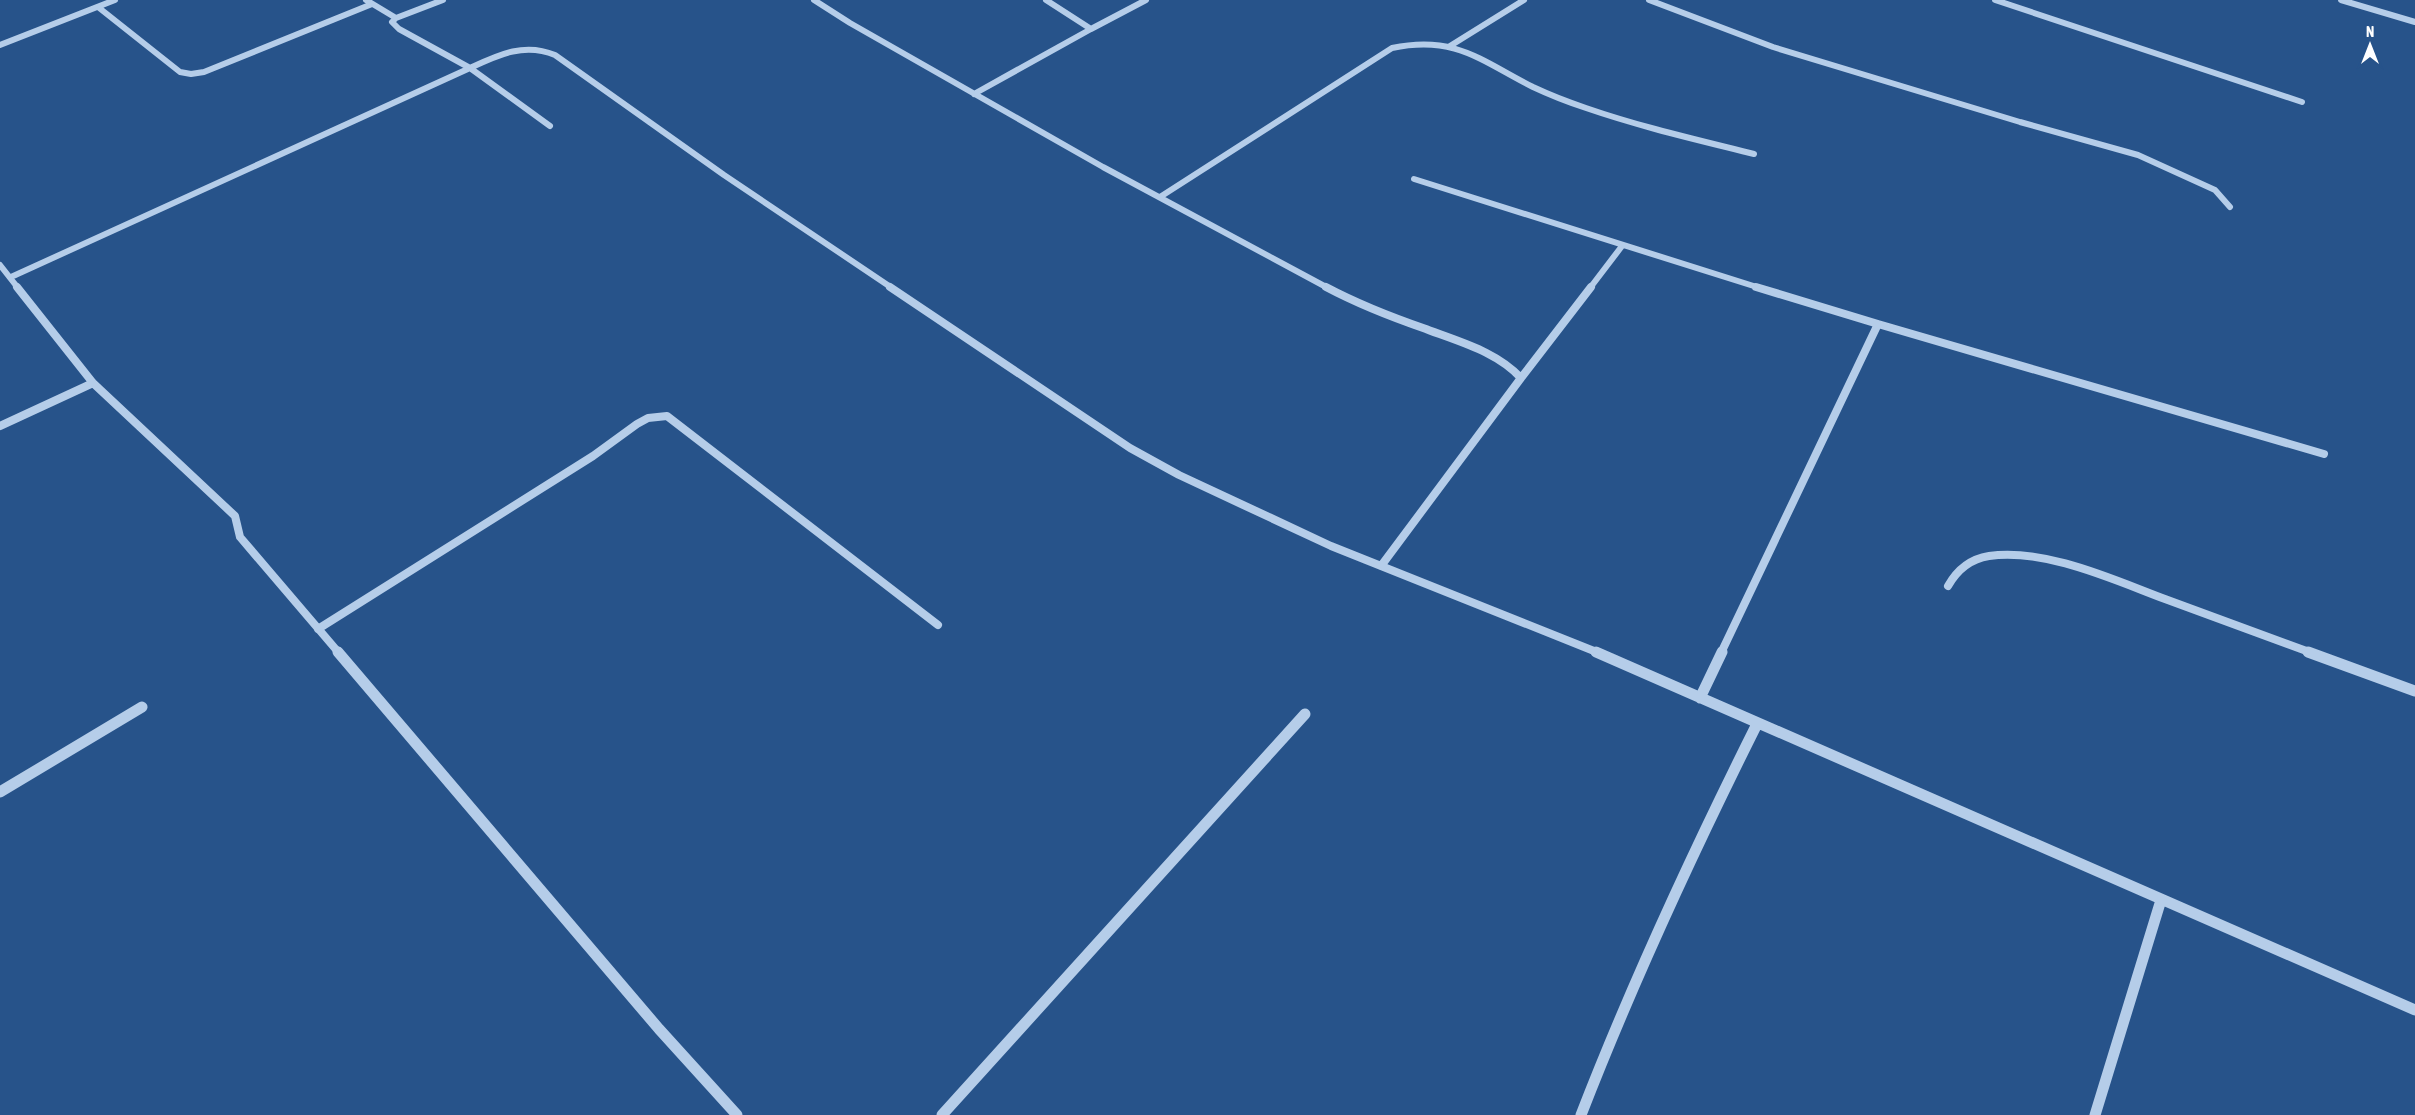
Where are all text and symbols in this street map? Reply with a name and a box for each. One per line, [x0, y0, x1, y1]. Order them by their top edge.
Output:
north arrow [2345, 20, 2395, 70]
text: N [2366, 24, 2374, 40]

